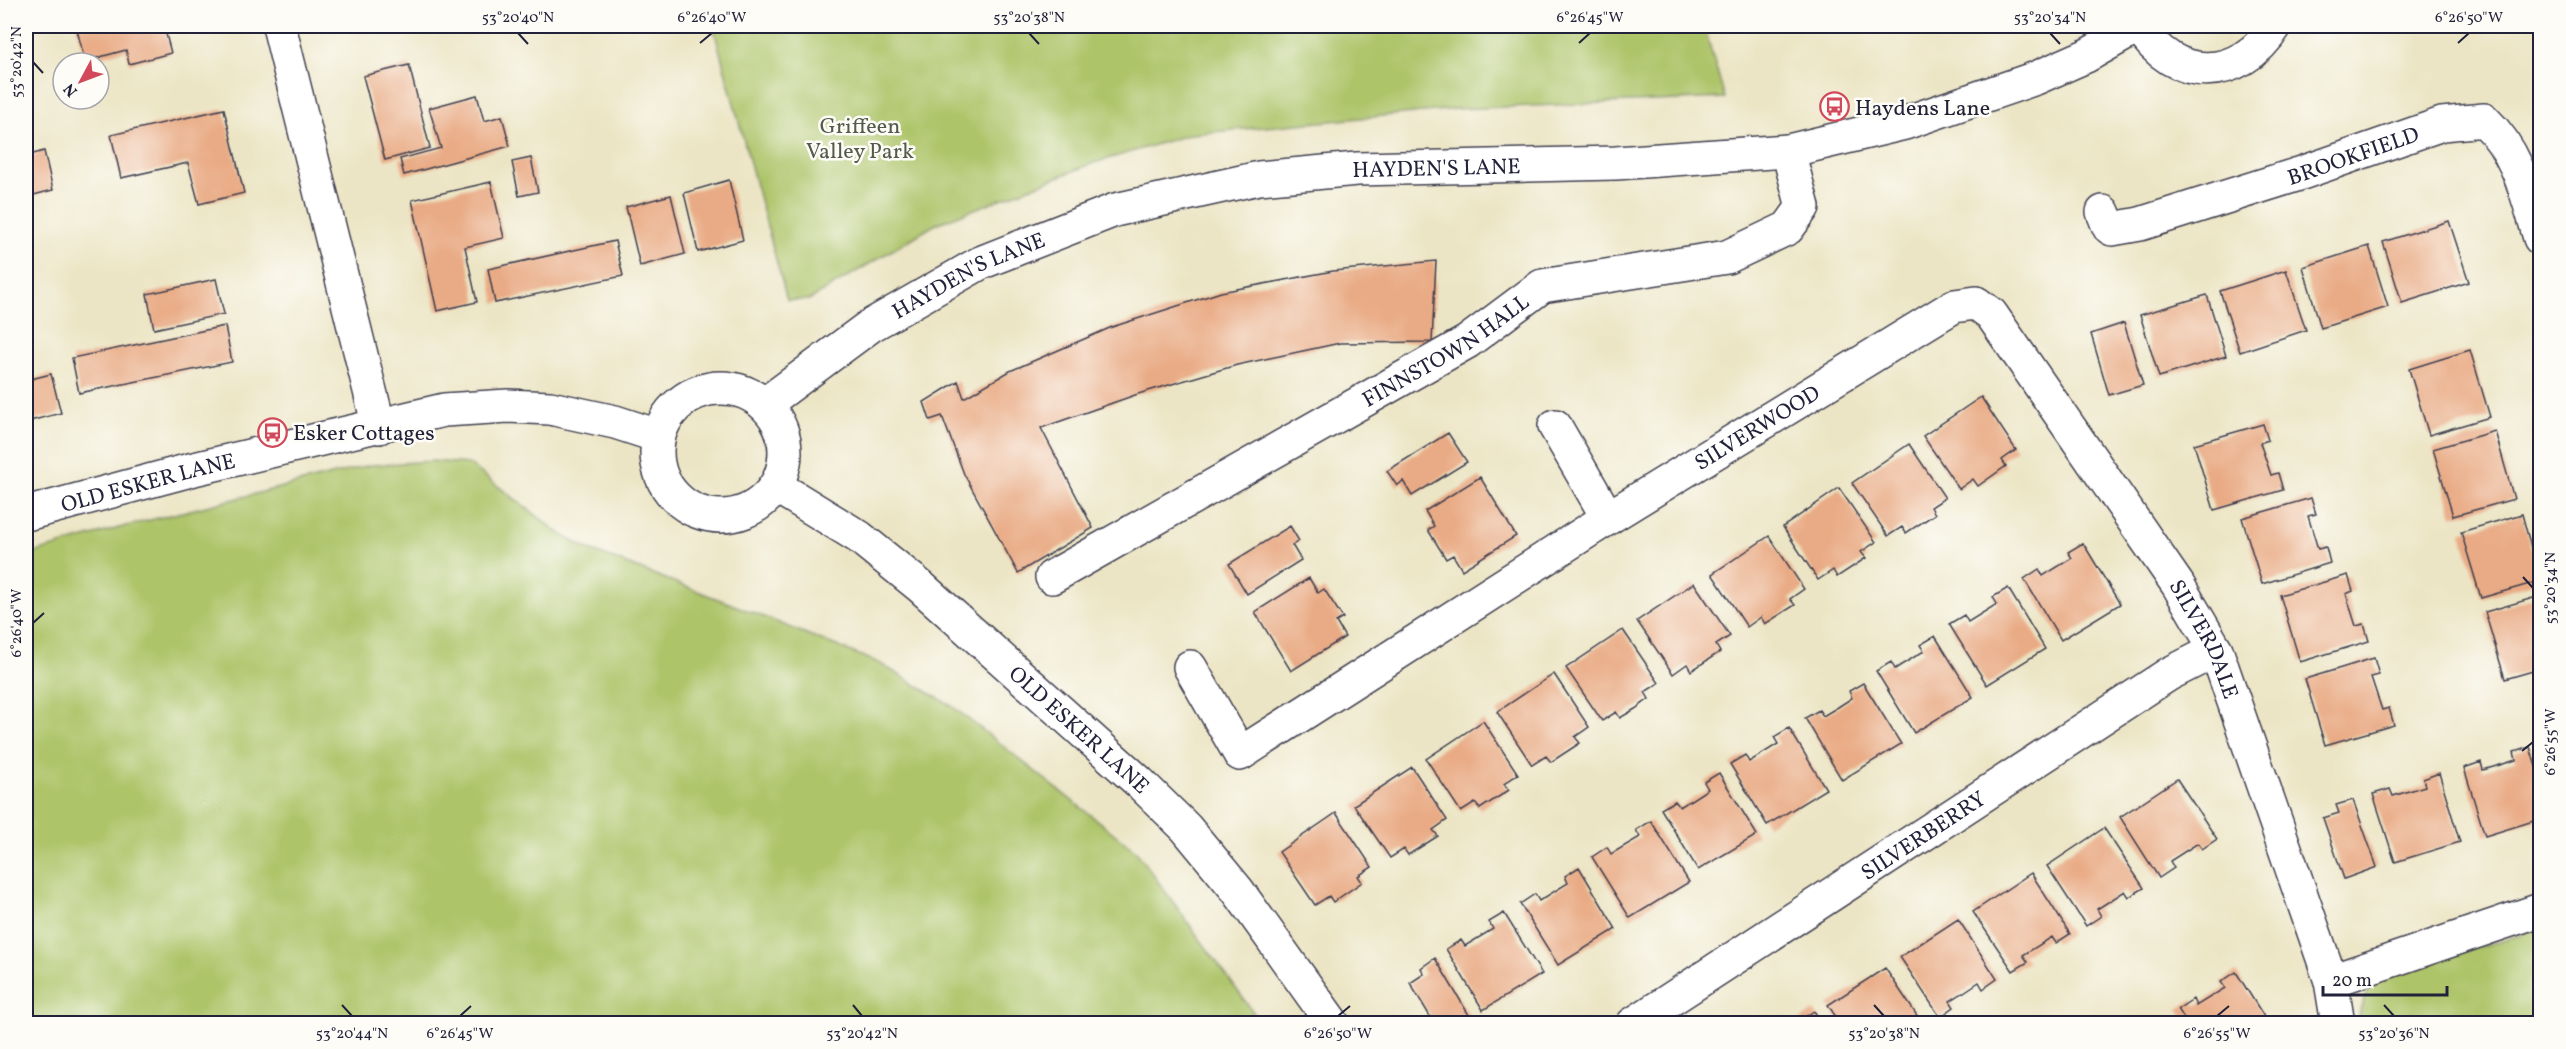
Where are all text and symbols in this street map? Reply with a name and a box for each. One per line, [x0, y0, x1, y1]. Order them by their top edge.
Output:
text: 53°20'40"N [482, 8, 554, 29]
text: 6°26'40"W [678, 8, 746, 29]
text: 53°20'38"N [993, 8, 1065, 29]
text: 6°26'45"W [1556, 8, 1624, 29]
text: 53°20'34"N [2014, 8, 2086, 29]
text: 6°26'50"W [2435, 8, 2503, 29]
text: 53°20'42"N [7, 26, 28, 98]
north arrow [51, 51, 111, 111]
text: N [59, 78, 83, 101]
bus stop icon: Haydens Lane [1818, 91, 1850, 123]
place label: Haydens Lane [1855, 94, 1990, 125]
park label: Griffeen Valley Park [806, 112, 914, 168]
street label: BROOKFIELD [2284, 120, 2424, 195]
street label: HAYDEN'S LANE [1352, 152, 1521, 187]
street label: HAYDEN'S LANE [887, 226, 1050, 328]
street label: FINNSTOWN HALL [1357, 288, 1536, 416]
street label: SILVERWOOD [1689, 379, 1827, 479]
bus stop icon: Esker Cottages [256, 416, 288, 448]
place label: Esker Cottages [293, 419, 435, 450]
street label: OLD ESKER LANE [58, 447, 239, 522]
text: 53°20'34"N [2541, 552, 2562, 624]
street label: SILVERDALE [2160, 575, 2245, 704]
text: 6°26'40"W [7, 589, 28, 657]
street label: OLD ESKER LANE [1001, 660, 1155, 802]
text: 6°26'55"W [2541, 708, 2562, 776]
street label: SILVERBERRY [1856, 785, 1993, 889]
scale bar [2323, 959, 2448, 997]
text: 20 m [2332, 969, 2372, 994]
text: 53°20'44"N [316, 1024, 388, 1045]
text: 6°26'45"W [426, 1024, 494, 1045]
text: 53°20'42"N [826, 1024, 898, 1045]
text: 6°26'50"W [1304, 1024, 1372, 1045]
text: 53°20'38"N [1848, 1024, 1920, 1045]
text: 6°26'55"W [2183, 1024, 2251, 1045]
text: 53°20'36"N [2358, 1024, 2430, 1045]

